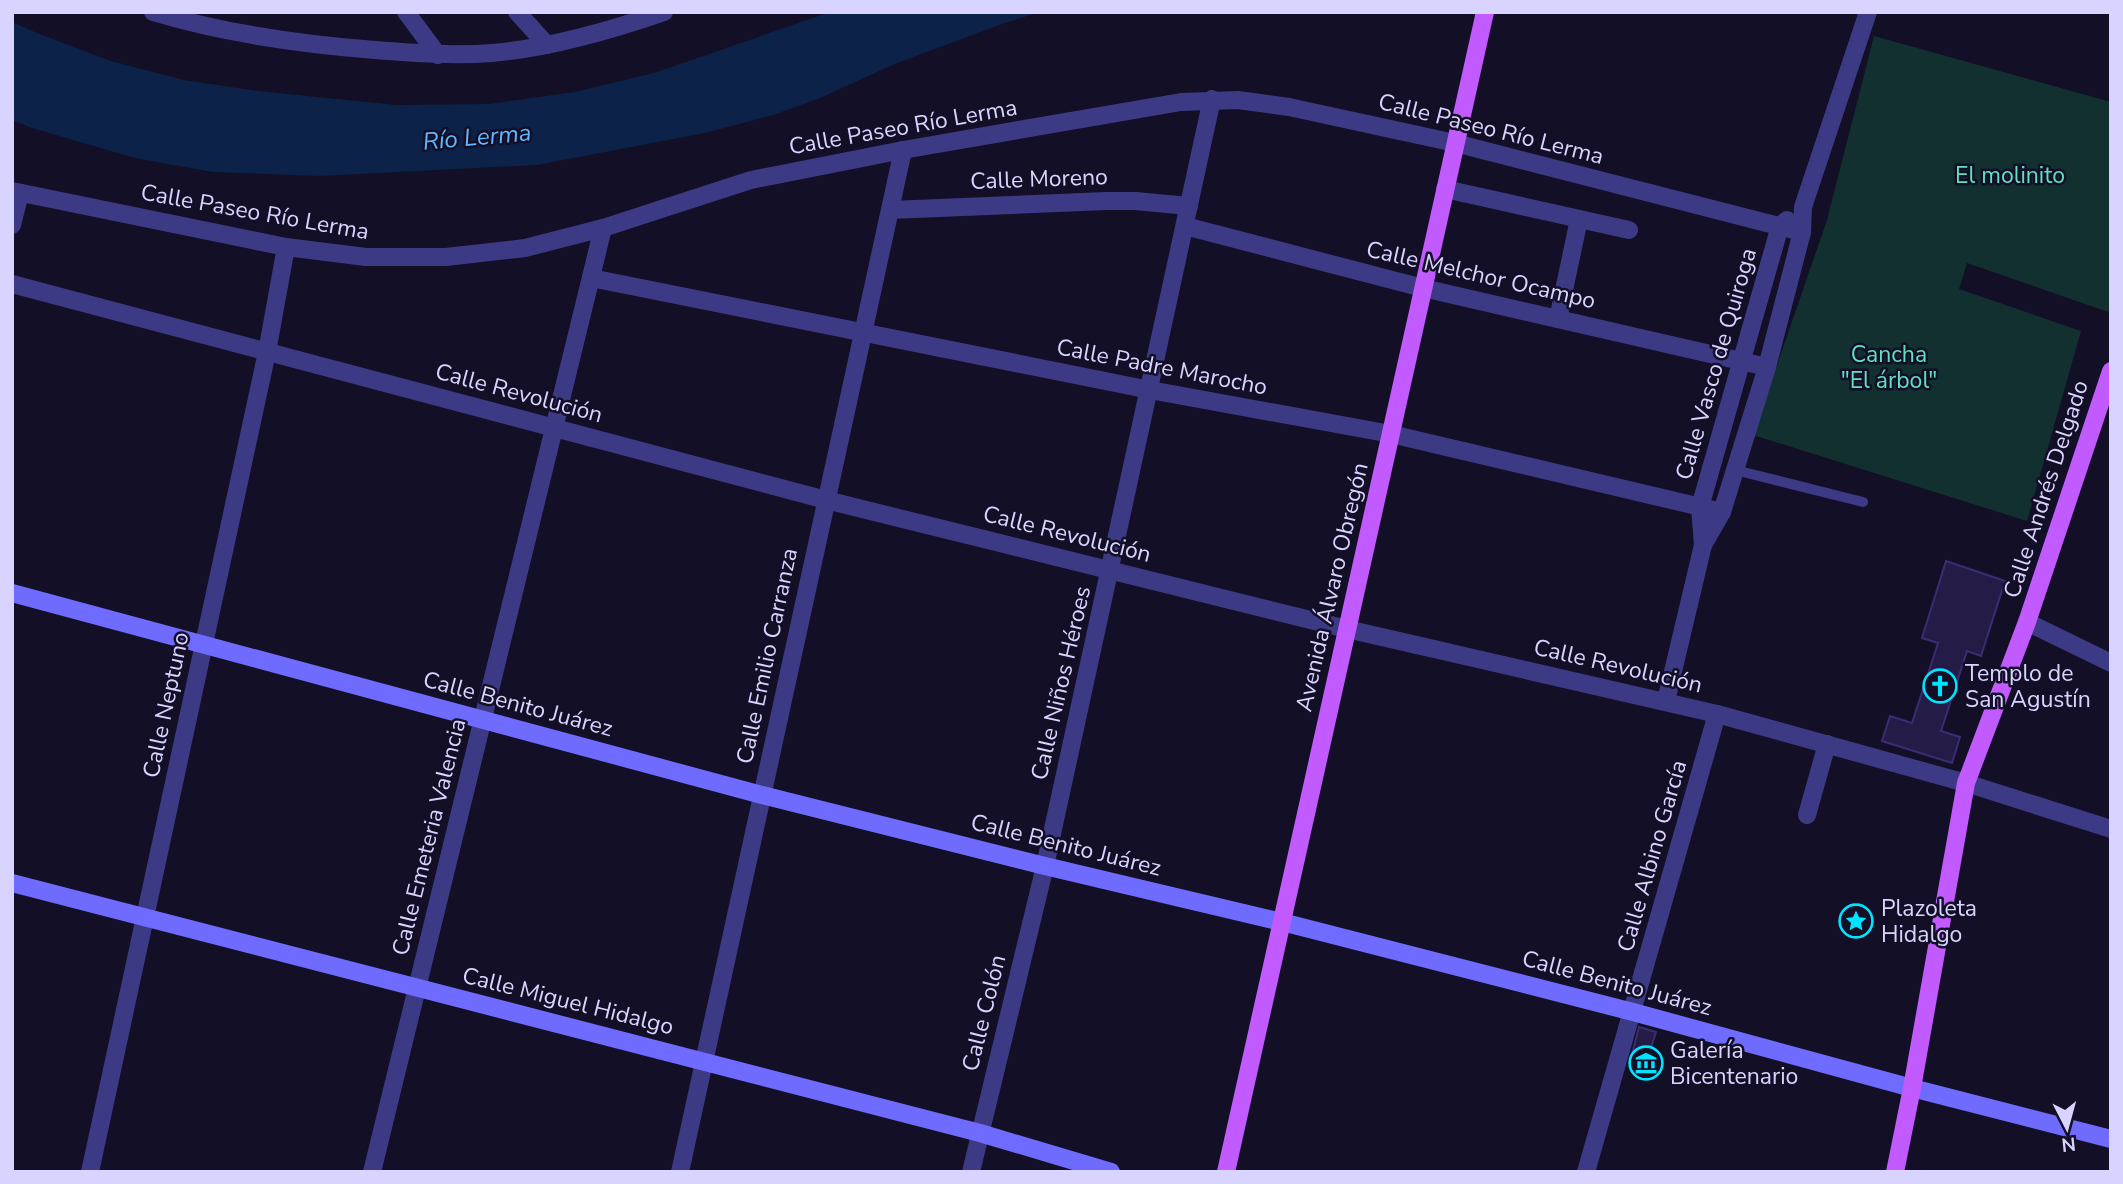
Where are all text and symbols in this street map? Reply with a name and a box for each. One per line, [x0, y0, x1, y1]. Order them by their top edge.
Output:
street label: Calle Paseo Río Lerma [1375, 86, 1607, 172]
street label: Calle Paseo Río Lerma [786, 92, 1020, 162]
water label: Río Lerma [421, 116, 533, 158]
park label: El molinito [1955, 160, 2065, 191]
street label: Calle Moreno [970, 161, 1108, 197]
street label: Calle Paseo Río Lerma [138, 177, 372, 247]
street label: Calle Melchor Ocampo [1363, 234, 1599, 316]
street label: Calle Vasco de Quiroga [1668, 244, 1764, 484]
street label: Calle Padre Marocho [1054, 331, 1270, 403]
park label: Cancha "El árbol" [1841, 339, 1937, 396]
street label: Calle Revolución [432, 356, 606, 430]
street label: Calle Andrés Delgado [1996, 376, 2096, 602]
street label: Avenida Álvaro Obregón [1288, 459, 1376, 715]
street label: Calle Revolución [980, 498, 1154, 570]
street label: Calle Emilio Carranza [729, 545, 805, 767]
street label: Calle Niños Héroes [1024, 583, 1098, 783]
street label: Calle Neptuno [135, 629, 197, 781]
street label: Calle Revolución [1531, 632, 1705, 700]
place label: Templo de San Agustín [1965, 658, 2091, 715]
street label: Calle Benito Juárez [420, 664, 616, 744]
church icon: Templo de San Agustín [1921, 667, 1959, 705]
street label: Calle Emeteria Valencia [385, 715, 473, 959]
street label: Calle Albino García [1610, 756, 1694, 956]
street label: Calle Benito Juárez [968, 806, 1164, 884]
place label: Plazoleta Hidalgo [1881, 893, 1977, 950]
place icon: Plazoleta Hidalgo [1837, 902, 1875, 940]
street label: Calle Benito Juárez [1519, 943, 1715, 1023]
street label: Calle Colón [955, 952, 1013, 1074]
street label: Calle Miguel Hidalgo [459, 960, 677, 1042]
place label: Galería Bicentenario [1670, 1035, 1798, 1092]
museum icon: Galería Bicentenario [1627, 1044, 1665, 1082]
north arrow [2032, 1093, 2102, 1163]
text: N [2060, 1130, 2077, 1158]

